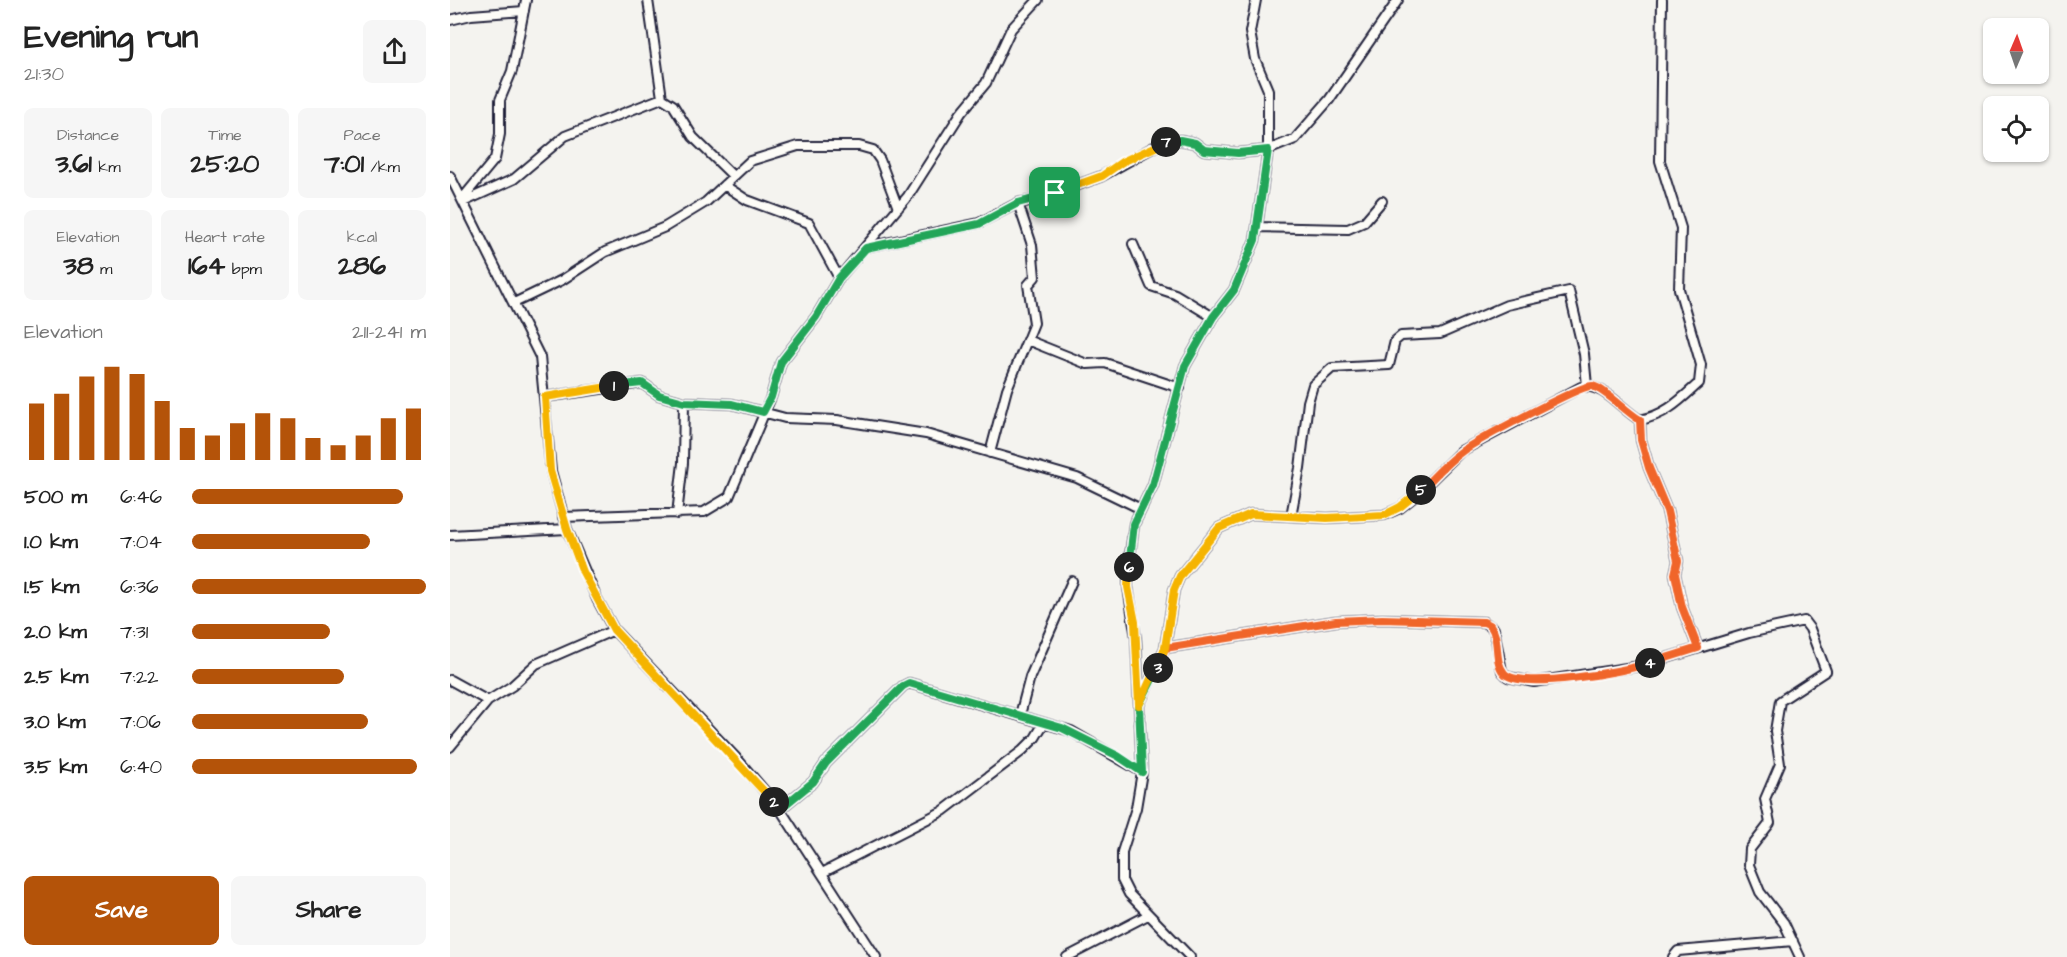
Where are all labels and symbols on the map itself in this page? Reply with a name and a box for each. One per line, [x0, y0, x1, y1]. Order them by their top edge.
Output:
north arrow [1983, 18, 2049, 84]
pin: 7 [1151, 127, 1181, 157]
pin [1029, 167, 1080, 218]
pin: 1 [599, 371, 629, 401]
pin: 5 [1406, 475, 1436, 505]
pin: 6 [1114, 552, 1144, 582]
pin: 4 [1635, 648, 1665, 678]
pin: 3 [1143, 653, 1173, 683]
pin: 2 [759, 787, 789, 817]

